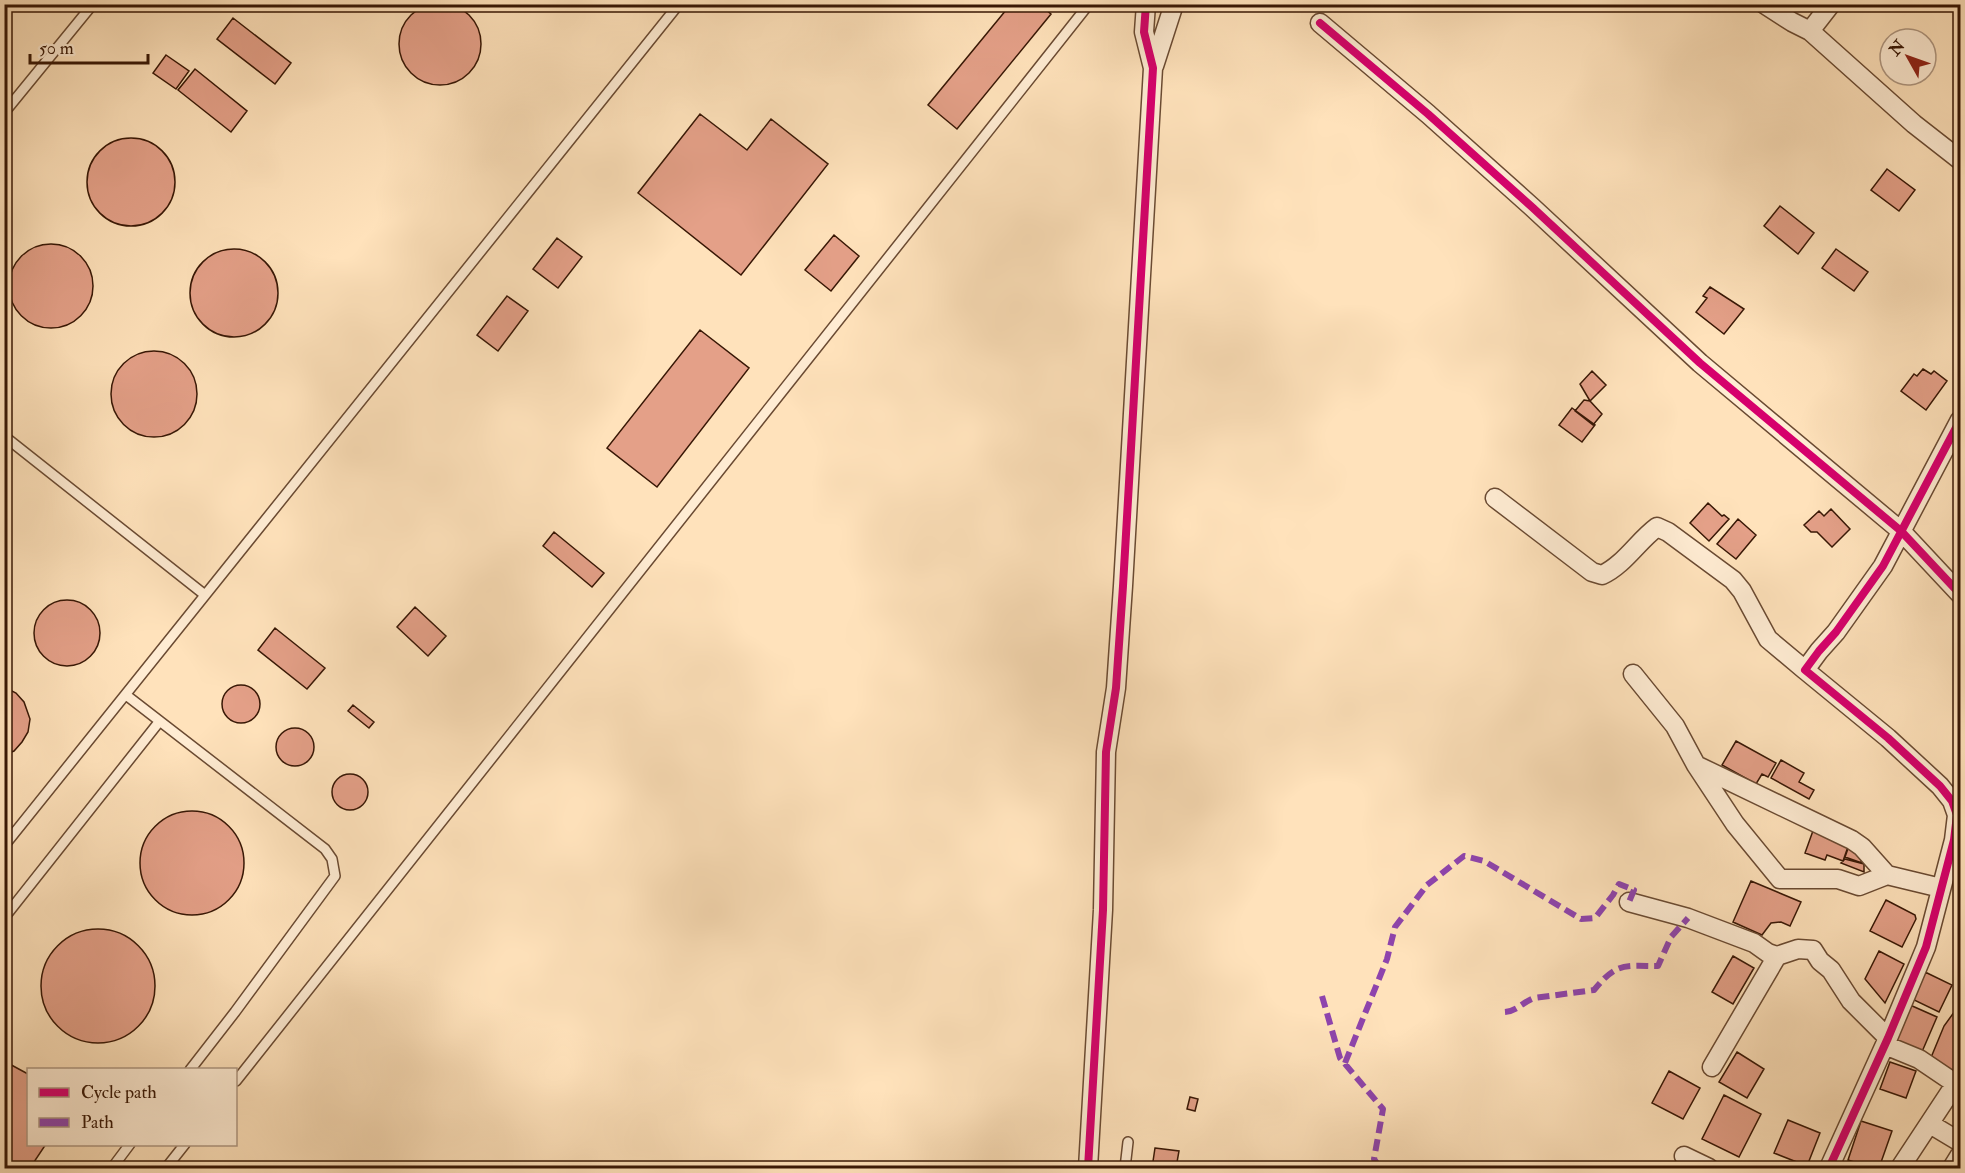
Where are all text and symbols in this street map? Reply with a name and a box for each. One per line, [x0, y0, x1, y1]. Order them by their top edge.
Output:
scale bar [30, 27, 148, 65]
north arrow [1878, 27, 1938, 87]
text: N [1884, 36, 1910, 61]
text: 50 m [39, 37, 74, 60]
legend [27, 1068, 237, 1146]
text: Cycle path [81, 1081, 157, 1104]
text: Path [81, 1111, 114, 1134]

